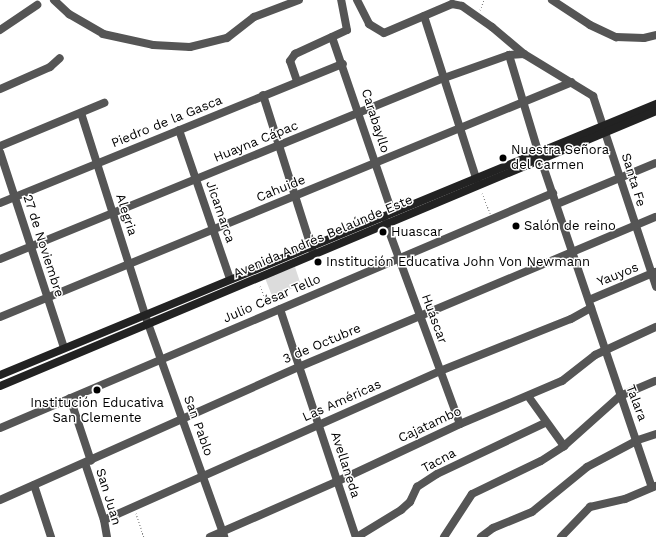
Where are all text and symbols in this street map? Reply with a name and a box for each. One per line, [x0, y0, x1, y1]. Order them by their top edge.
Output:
street label: Carabayllo [357, 87, 393, 155]
street label: Piedro de la Gasca [109, 93, 225, 151]
street label: Huayna Cápac [211, 118, 301, 166]
place label: Nuestra Señora del Carmen [511, 143, 609, 174]
street label: Santa Fe [617, 151, 649, 209]
marker: Nuestra Señora del Carmen [498, 153, 508, 163]
street label: Cahuide [254, 172, 308, 206]
street label: Jicamarca [202, 179, 238, 245]
street label: Alegria [112, 192, 140, 238]
street label: Avenida Andrés Belaúnde Este [231, 192, 415, 282]
street label: 27 de Noviembre [19, 193, 67, 299]
place label: Salón de reino [524, 218, 616, 234]
marker: Salón de reino [511, 221, 521, 231]
place label: Huascar [391, 224, 443, 240]
marker: Huascar [378, 227, 388, 237]
place label: Institución Educativa John Von Newmann [326, 254, 591, 270]
marker: Institución Educativa John Von Newmann [313, 257, 323, 267]
street label: Yauyos [595, 260, 641, 290]
street label: Julio César Tello [221, 271, 323, 327]
street label: Huáscar [418, 292, 450, 346]
street label: 3 de Octubre [281, 321, 363, 367]
street label: Las Américas [300, 377, 384, 425]
street label: Talara [622, 383, 650, 423]
marker: Institución Educativa San Clemente [92, 385, 102, 395]
street label: San Pablo [180, 394, 216, 458]
place label: Institución Educativa San Clemente [30, 396, 164, 427]
street label: Cajatambo [396, 404, 464, 446]
street label: Avellaneda [327, 430, 363, 500]
street label: Tacna [419, 446, 459, 476]
street label: San Juan [92, 467, 124, 527]

